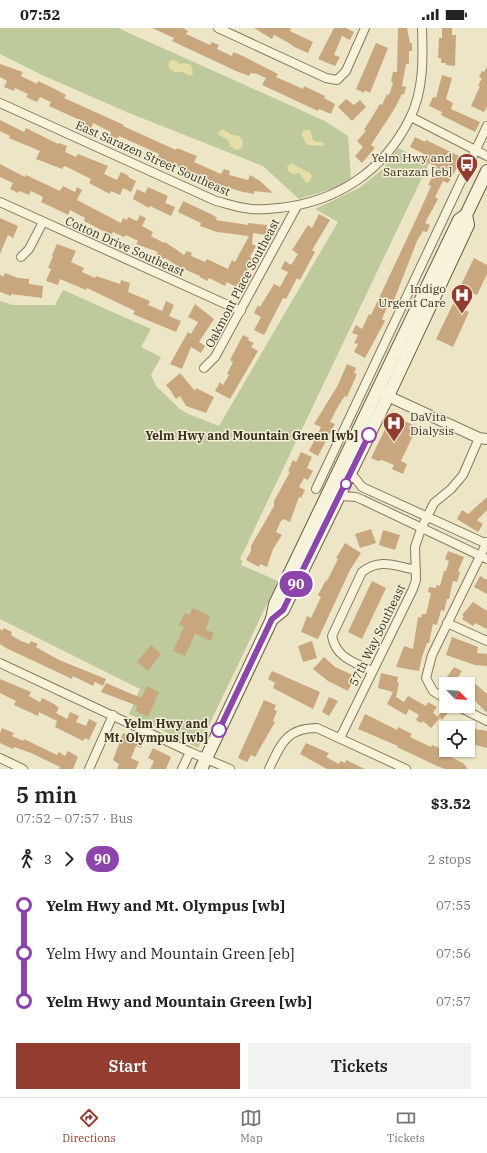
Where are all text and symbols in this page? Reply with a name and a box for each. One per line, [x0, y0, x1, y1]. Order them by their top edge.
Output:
text: 07:52 [20, 5, 61, 24]
street label: East Sarazen Street Southeast [73, 117, 233, 199]
place label: Yelm Hwy and Sarazan [eb] [371, 150, 452, 179]
bus stop icon: Yelm Hwy and Sarazan [eb] [454, 151, 480, 184]
street label: Cotton Drive Southeast [63, 213, 187, 279]
street label: Oakmont Place Southeast [202, 216, 282, 350]
place label: Indigo Urgent Care [378, 281, 446, 310]
hospital icon: Indigo Urgent Care [449, 282, 475, 315]
place label: DaVita Dialysis [410, 409, 454, 438]
hospital icon: DaVita Dialysis [381, 410, 407, 443]
marker: Yelm Hwy and Mountain Green [wb] [361, 427, 377, 443]
place label: Yelm Hwy and Mountain Green [wb] [145, 428, 358, 443]
unlabelled marker [340, 478, 352, 490]
line badge: 90 [278, 571, 314, 597]
text: 90 [288, 575, 304, 593]
street label: 57th Way Southeast [346, 582, 408, 688]
north arrow [439, 677, 475, 713]
map controls [439, 677, 475, 757]
place label: Yelm Hwy and Mt. Olympus [wb] [104, 716, 208, 745]
button: locate [439, 721, 475, 757]
marker: Yelm Hwy and Mt. Olympus [wb] [211, 722, 227, 738]
text: 5 min [16, 780, 77, 809]
text: $3.52 [431, 794, 471, 813]
text: 07:52 – 07:57 · Bus [16, 810, 133, 827]
icon: walk [16, 848, 38, 870]
icon: forward [58, 848, 80, 870]
text: 90 [94, 850, 111, 868]
text: 3 [44, 851, 52, 868]
text: 2 stops [428, 851, 471, 868]
text: Yelm Hwy and Mt. Olympus [wb] [46, 896, 285, 915]
text: 07:55 [436, 897, 471, 914]
text: Yelm Hwy and Mountain Green [eb] [46, 944, 294, 963]
text: 07:56 [436, 945, 471, 962]
text: Yelm Hwy and Mountain Green [wb] [46, 992, 312, 1011]
text: 07:57 [436, 993, 471, 1010]
button: Start [16, 1043, 240, 1089]
button: Tickets [248, 1043, 471, 1089]
tab: Directions [62, 1107, 116, 1145]
tab: Map [240, 1107, 263, 1145]
tab: Tickets [387, 1107, 425, 1145]

